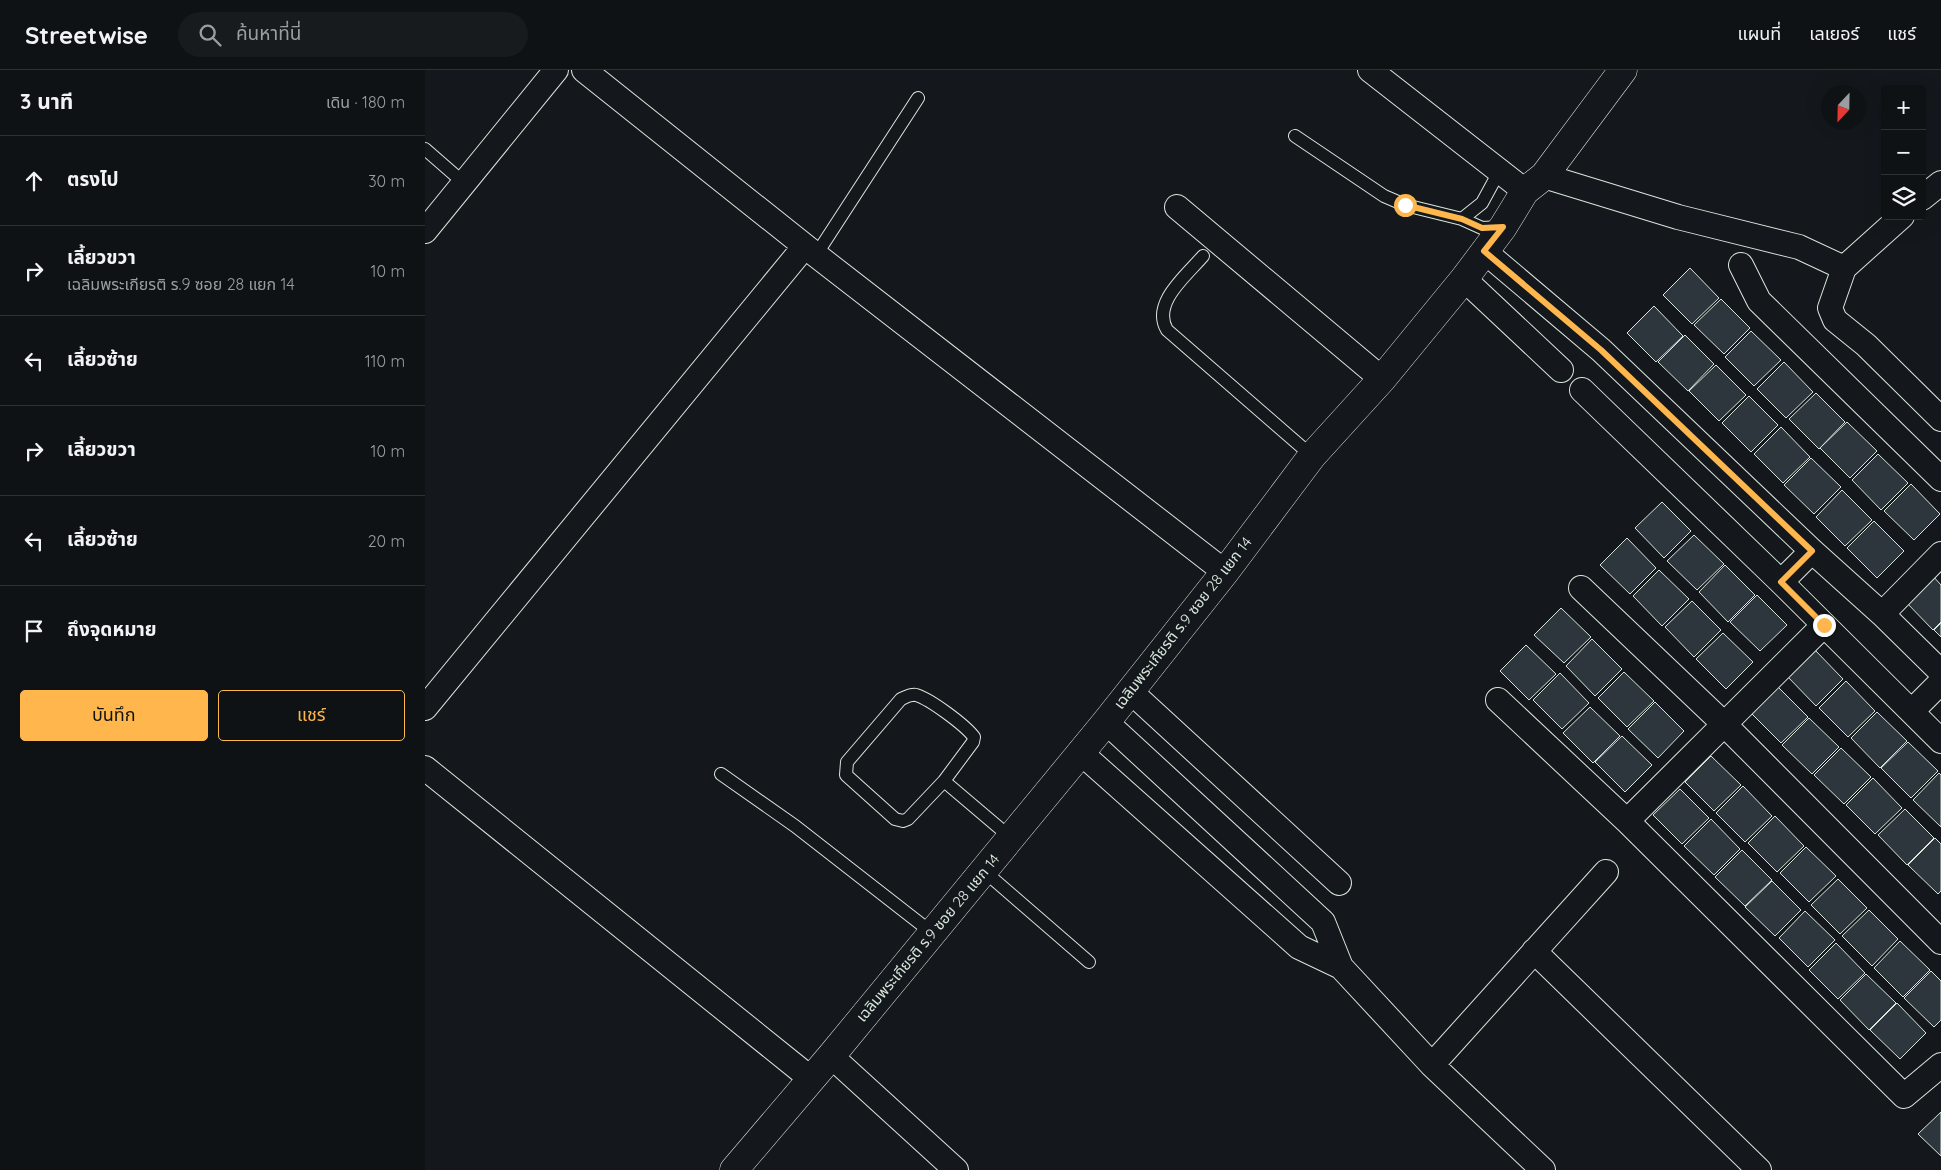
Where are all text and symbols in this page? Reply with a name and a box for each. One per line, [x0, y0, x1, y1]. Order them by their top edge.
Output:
search box [178, 12, 528, 57]
text: Streetwise [25, 20, 148, 50]
icon: search [196, 21, 224, 49]
text: ค้นหาที่นี่ [236, 21, 301, 45]
text: แผนที่ [1737, 22, 1781, 45]
text: เลเยอร์ [1809, 22, 1859, 45]
text: แชร์ [1887, 22, 1916, 45]
north arrow [1821, 85, 1866, 130]
map controls [1881, 85, 1926, 220]
button: + [1881, 85, 1926, 130]
text: 3 นาที [20, 88, 73, 114]
text: เดิน · 180 m [326, 92, 405, 112]
button: − [1881, 130, 1926, 175]
icon: ahead [20, 167, 48, 195]
text: ตรงไป [67, 167, 119, 191]
text: 30 m [368, 171, 405, 191]
button: layers [1881, 175, 1926, 220]
route start [1394, 194, 1417, 217]
text: เลี้ยวขวา [67, 245, 136, 269]
icon: right [20, 257, 48, 285]
text: 10 m [371, 261, 405, 281]
text: เฉลิมพระเกียรติ ร.9 ซอย 28 แยก 14 [67, 274, 295, 294]
icon: left [20, 347, 48, 375]
text: เลี้ยวซ้าย [67, 347, 138, 371]
text: 110 m [365, 351, 405, 371]
icon: right [20, 437, 48, 465]
text: เลี้ยวขวา [67, 437, 136, 461]
text: 10 m [371, 441, 405, 461]
icon: left [20, 527, 48, 555]
text: เลี้ยวซ้าย [67, 527, 138, 551]
text: 20 m [368, 531, 405, 551]
street label: เฉลิมพระเกียรติ ร.9 ซอย 28 แยก 14 [1109, 533, 1256, 713]
route end [1813, 614, 1836, 637]
icon: arrive [20, 617, 48, 645]
text: ถึงจุดหมาย [67, 617, 157, 641]
button: บันทึก [20, 690, 208, 741]
button: แชร์ [218, 690, 405, 741]
street label: เฉลิมพระเกียรติ ร.9 ซอย 28 แยก 14 [852, 850, 1004, 1026]

